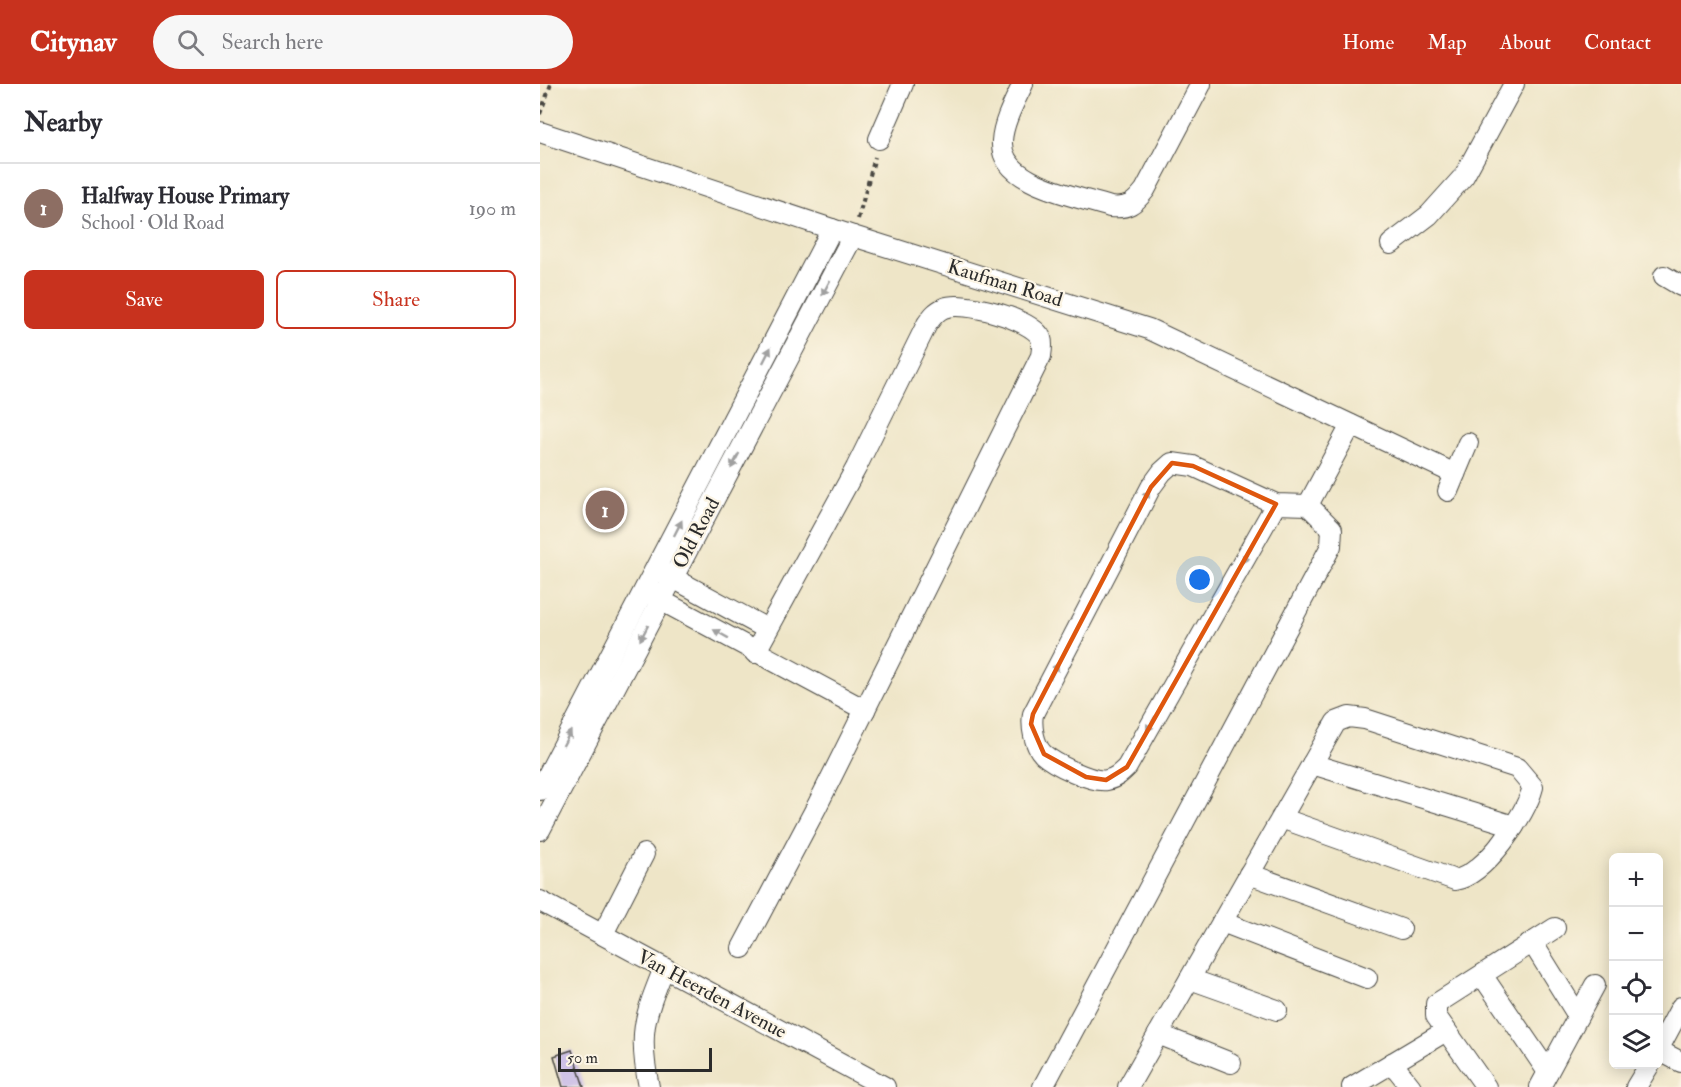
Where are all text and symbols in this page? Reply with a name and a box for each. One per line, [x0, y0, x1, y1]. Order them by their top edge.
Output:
search box [153, 15, 573, 69]
text: Citynav [30, 25, 117, 60]
icon: search [174, 26, 207, 59]
text: Search here [222, 28, 323, 56]
text: Home [1342, 29, 1394, 56]
text: Map [1427, 29, 1467, 56]
text: About [1500, 29, 1551, 56]
text: Contact [1584, 29, 1651, 56]
text: Nearby [24, 107, 102, 139]
text: Halfway House Primary [81, 182, 289, 210]
text: 1 [40, 196, 47, 221]
text: 190 m [469, 196, 516, 221]
text: School · Old Road [81, 210, 224, 235]
street label: Kaufman Road [944, 254, 1066, 312]
button: Save [24, 270, 264, 329]
button: Share [276, 270, 516, 329]
one-way arrow [821, 280, 831, 297]
one-way arrow [762, 346, 772, 363]
one-way arrow [730, 452, 740, 469]
pin: 1 [586, 488, 624, 532]
one-way arrow [1140, 489, 1150, 506]
street label: Old Road [667, 493, 725, 573]
one-way arrow [673, 520, 683, 537]
one-way arrow [1242, 547, 1252, 564]
your location [1185, 565, 1214, 594]
one-way arrow [639, 625, 649, 642]
one-way arrow [712, 629, 729, 639]
one-way arrow [1049, 662, 1059, 679]
one-way arrow [1146, 716, 1156, 733]
one-way arrow [562, 729, 572, 746]
map controls [1609, 853, 1663, 1069]
button: + [1609, 853, 1663, 907]
button: − [1609, 907, 1663, 961]
street label: Van Heerden Avenue [633, 944, 791, 1044]
button: locate [1609, 961, 1663, 1015]
button: layers [1609, 1015, 1663, 1069]
scale bar [558, 1045, 712, 1072]
text: 50 m [567, 1048, 598, 1068]

